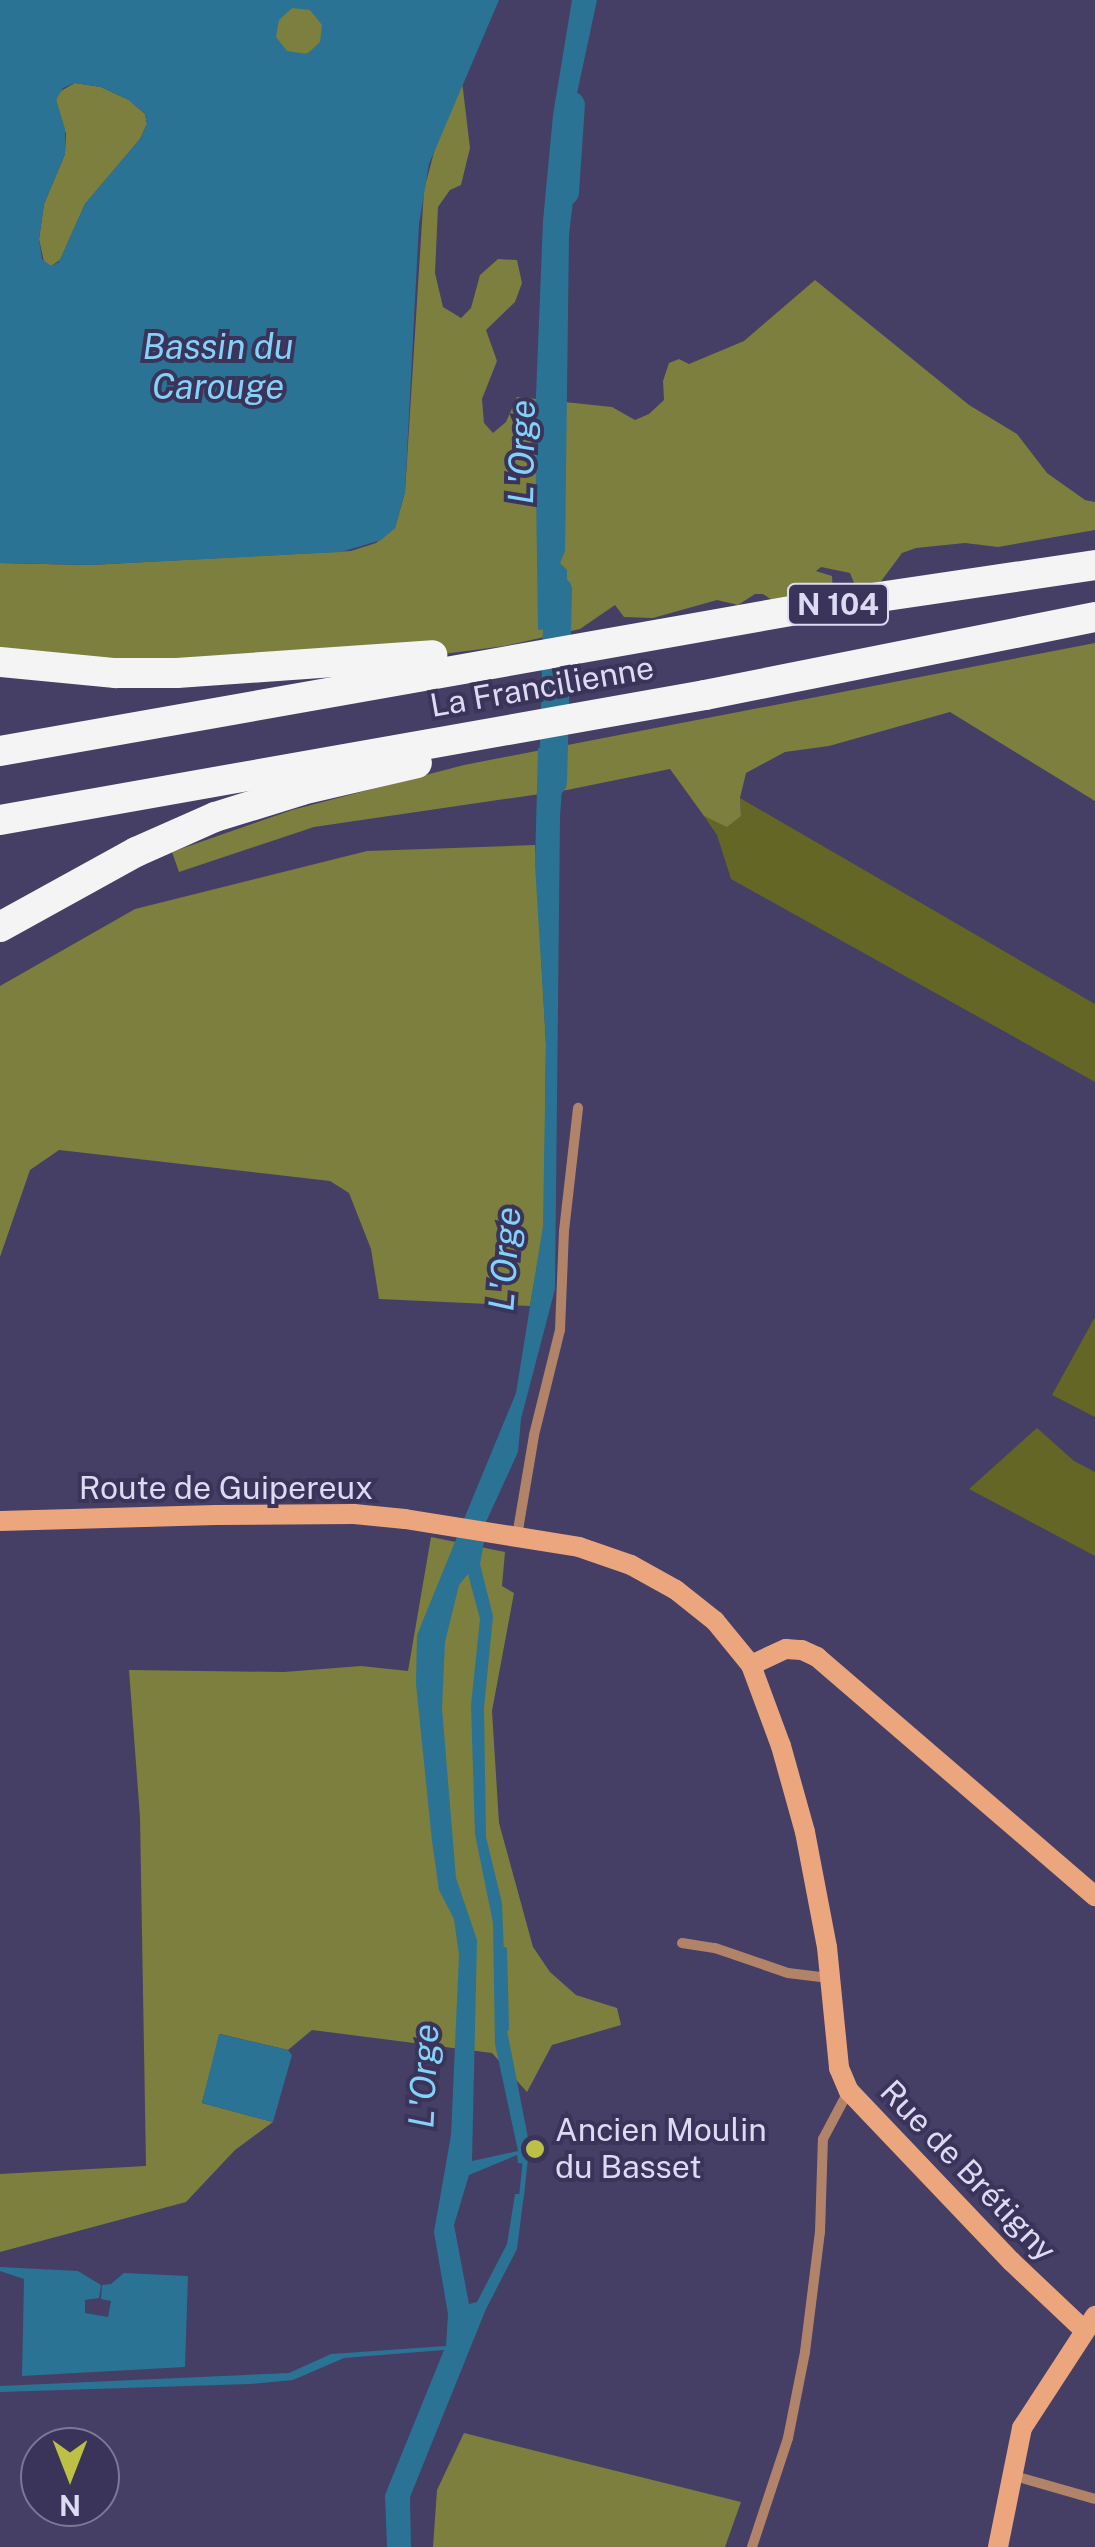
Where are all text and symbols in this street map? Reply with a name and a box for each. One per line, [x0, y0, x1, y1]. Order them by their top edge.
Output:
water label: Bassin du Carouge [142, 326, 294, 408]
water label: L'Orge [500, 399, 544, 505]
road number: N 104 [786, 579, 890, 629]
street label: La Francilienne [427, 648, 657, 726]
water label: L'Orge [480, 1205, 530, 1313]
street label: Route de Guipereux [78, 1469, 374, 1507]
water label: L'Orge [400, 2023, 448, 2129]
street label: Rue de Brétigny [872, 2072, 1064, 2270]
place label: Ancien Moulin du Basset [555, 2112, 767, 2187]
marker: Ancien Moulin du Basset [524, 2138, 546, 2160]
north arrow [20, 2427, 120, 2527]
text: N [59, 2489, 81, 2522]

